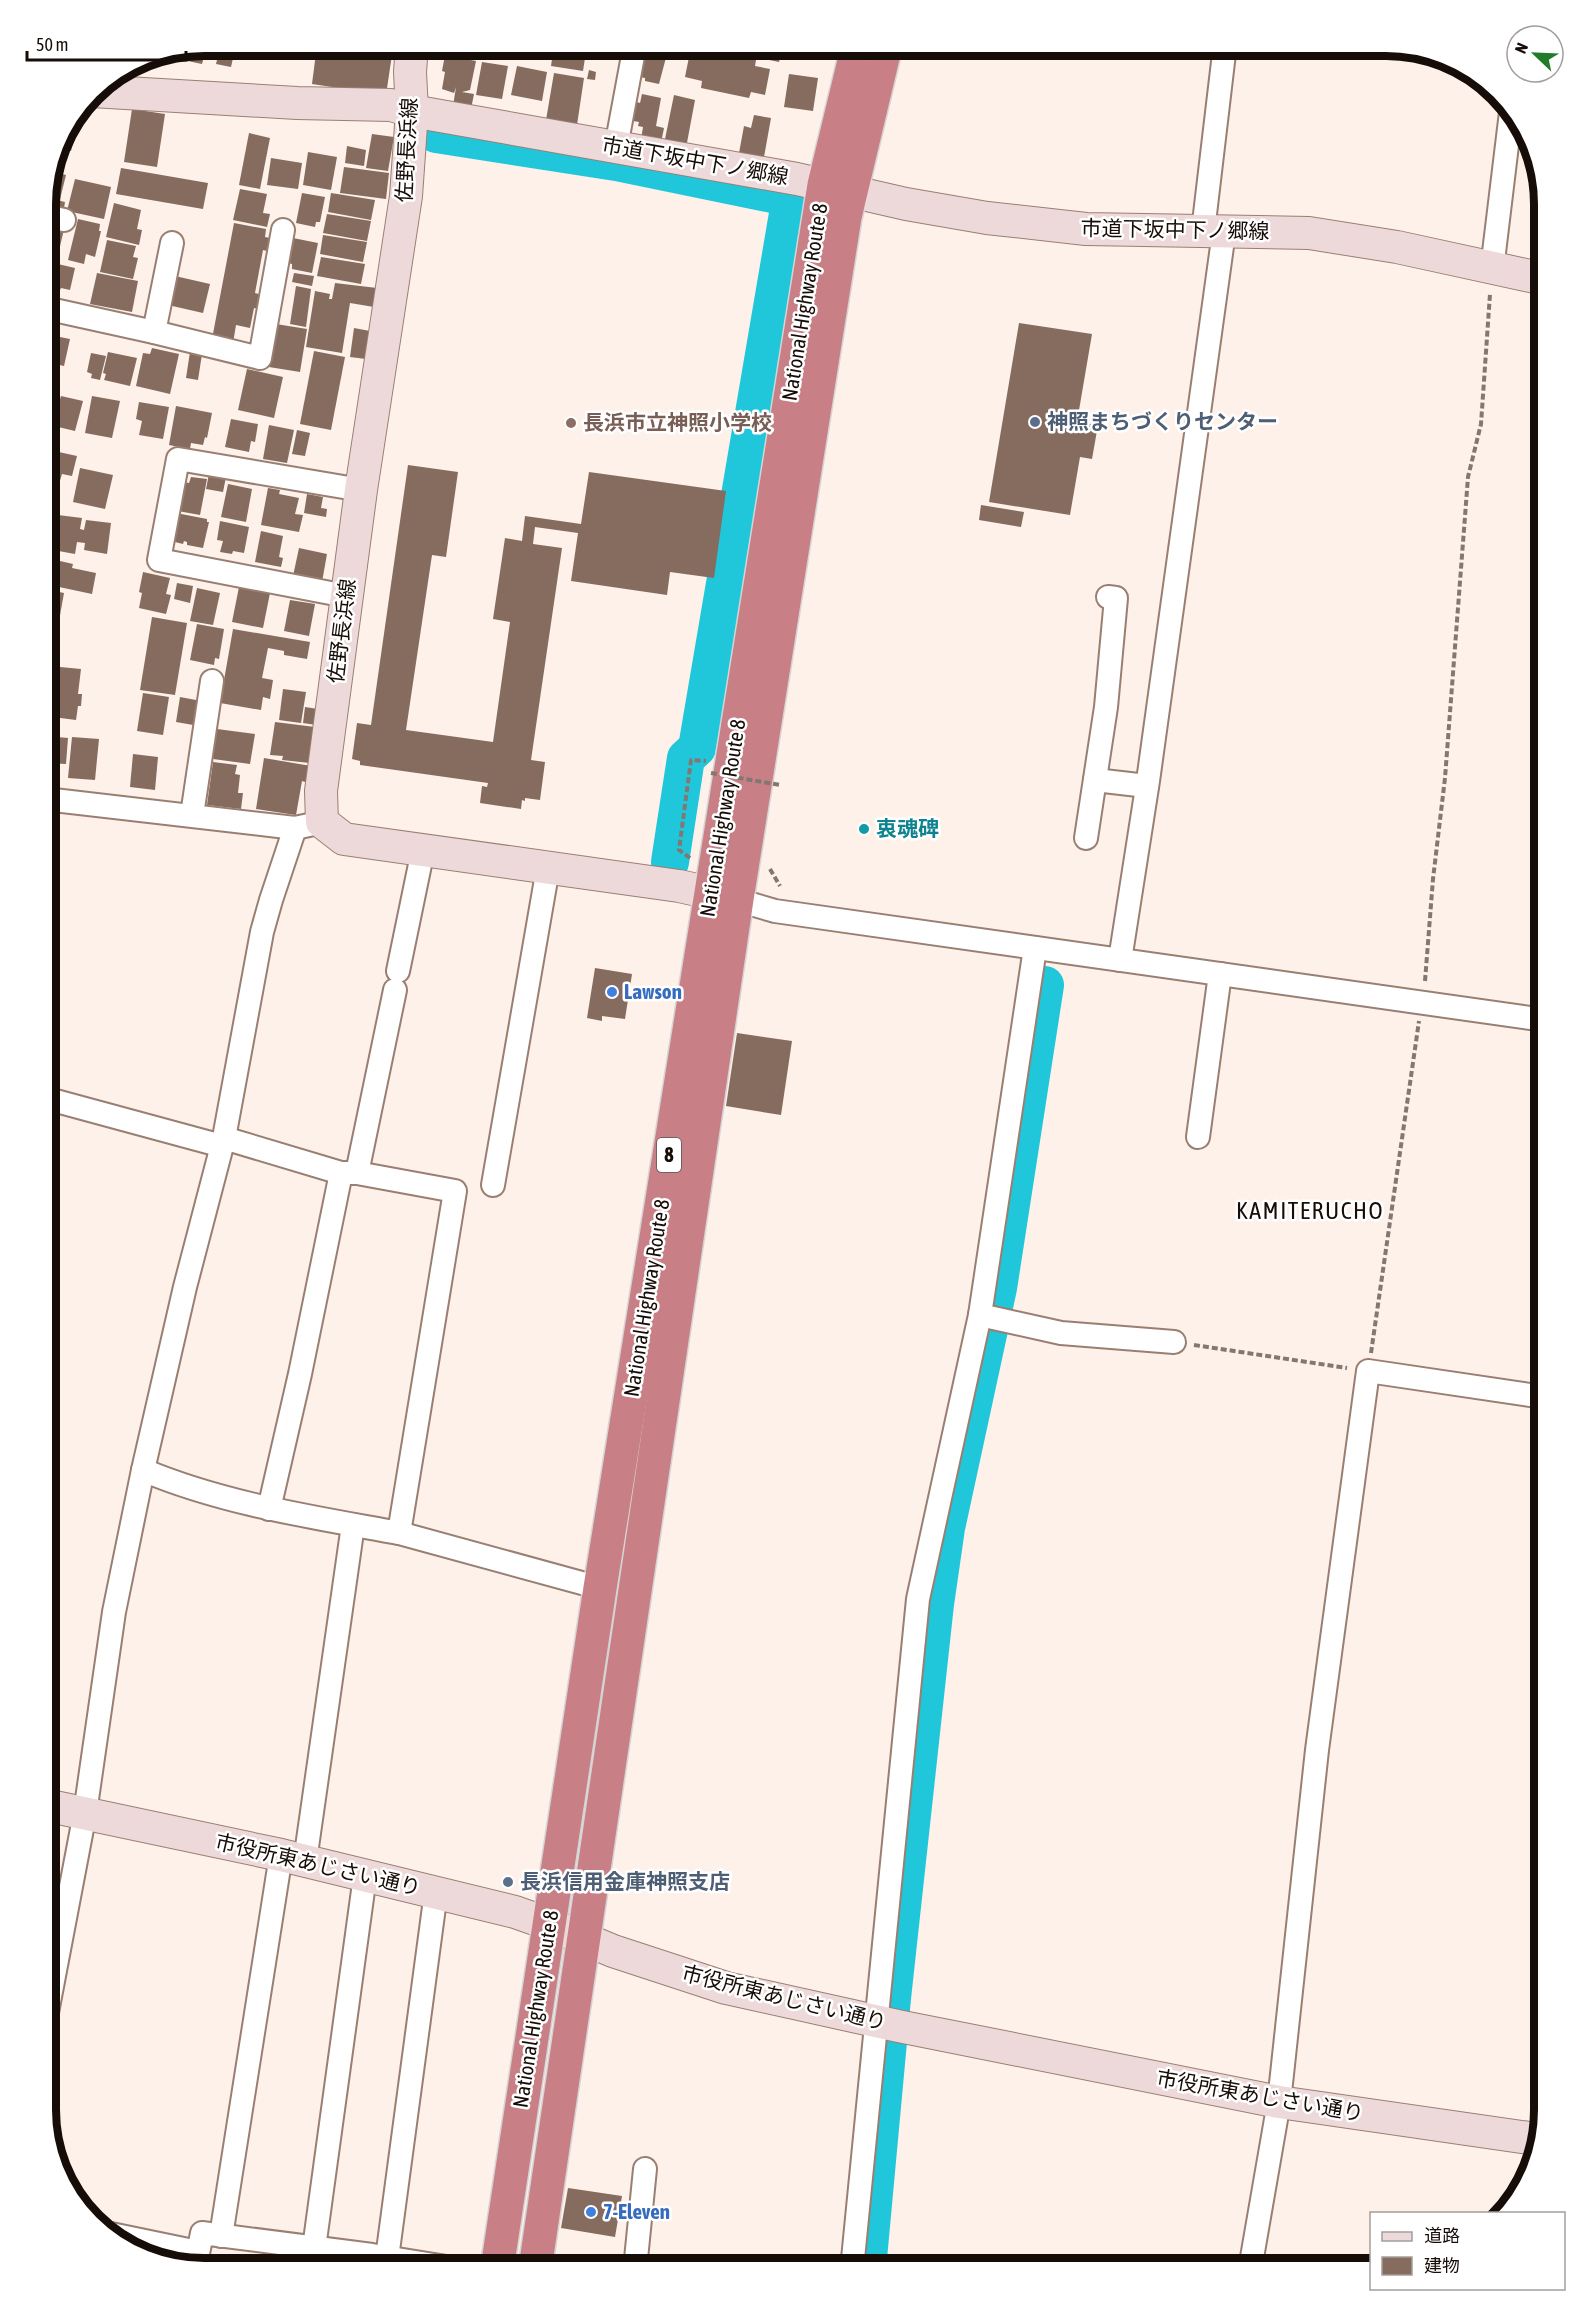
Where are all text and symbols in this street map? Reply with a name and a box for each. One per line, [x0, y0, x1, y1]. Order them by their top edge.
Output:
scale bar [27, 24, 186, 62]
north arrow [1505, 24, 1565, 84]
text: 50 m [36, 34, 68, 55]
text: N [1511, 40, 1531, 56]
street label: 佐野長浜線 [391, 97, 421, 203]
street label: 市道下坂中下ノ郷線 [600, 132, 790, 188]
street label: National Highway Route 8 [777, 201, 832, 402]
street label: 市道下坂中下ノ郷線 [1080, 215, 1270, 243]
place label: 神照まちづくりセンター [1047, 409, 1278, 433]
place label: 長浜市立神照小学校 [583, 410, 772, 434]
marker: 神照まちづくりセンター [1028, 415, 1042, 429]
marker: 長浜市立神照小学校 [564, 416, 578, 430]
street label: 佐野長浜線 [323, 577, 359, 684]
street label: National Highway Route 8 [695, 717, 750, 918]
place label: 衷魂碑 [876, 816, 939, 840]
marker: 衷魂碑 [857, 822, 871, 836]
place label: Lawson [624, 979, 682, 1003]
marker: Lawson [605, 985, 619, 999]
road number: 8 [657, 1138, 681, 1172]
street label: National Highway Route 8 [619, 1197, 674, 1398]
district label: KAMITERUCHO [1236, 1197, 1384, 1224]
street label: 市役所東あじさい通り [213, 1829, 423, 1899]
place label: 長浜信用金庫神照支店 [520, 1869, 730, 1893]
marker: 長浜信用金庫神照支店 [501, 1875, 515, 1889]
street label: National Highway Route 8 [508, 1908, 563, 2109]
street label: 市役所東あじさい通り [679, 1960, 889, 2034]
street label: 市役所東あじさい通り [1155, 2065, 1366, 2125]
place label: 7-Eleven [603, 2199, 670, 2223]
marker: 7-Eleven [584, 2205, 598, 2219]
legend [1370, 2212, 1565, 2290]
text: 道路 [1424, 2225, 1460, 2246]
text: 建物 [1424, 2255, 1460, 2276]

